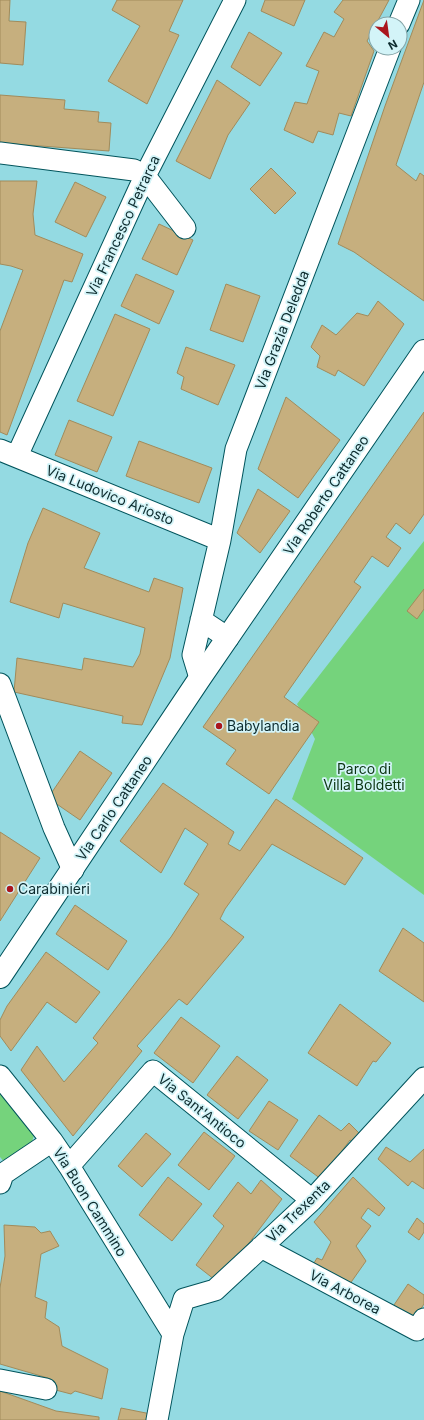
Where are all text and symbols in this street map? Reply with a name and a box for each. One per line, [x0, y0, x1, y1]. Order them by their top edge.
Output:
north arrow [368, 16, 408, 56]
text: N [386, 37, 400, 53]
street label: Via Francesco Petrarca [82, 153, 163, 299]
street label: Via Grazia Deledda [251, 268, 312, 392]
street label: Via Roberto Cattaneo [279, 432, 372, 558]
street label: Via Ludovico Ariosto [44, 461, 177, 528]
place label: Babylandia [227, 717, 300, 734]
marker: Babylandia [214, 721, 224, 731]
street label: Via Carlo Cattaneo [72, 752, 155, 864]
park label: Parco di Villa Boldetti [323, 760, 405, 793]
place label: Carabinieri [18, 880, 90, 897]
marker: Carabinieri [5, 884, 15, 894]
street label: Via Sant'Antioco [155, 1070, 250, 1151]
street label: Via Buon Cammino [50, 1144, 131, 1259]
street label: Via Trexenta [262, 1176, 333, 1245]
street label: Via Arborea [307, 1266, 384, 1317]

